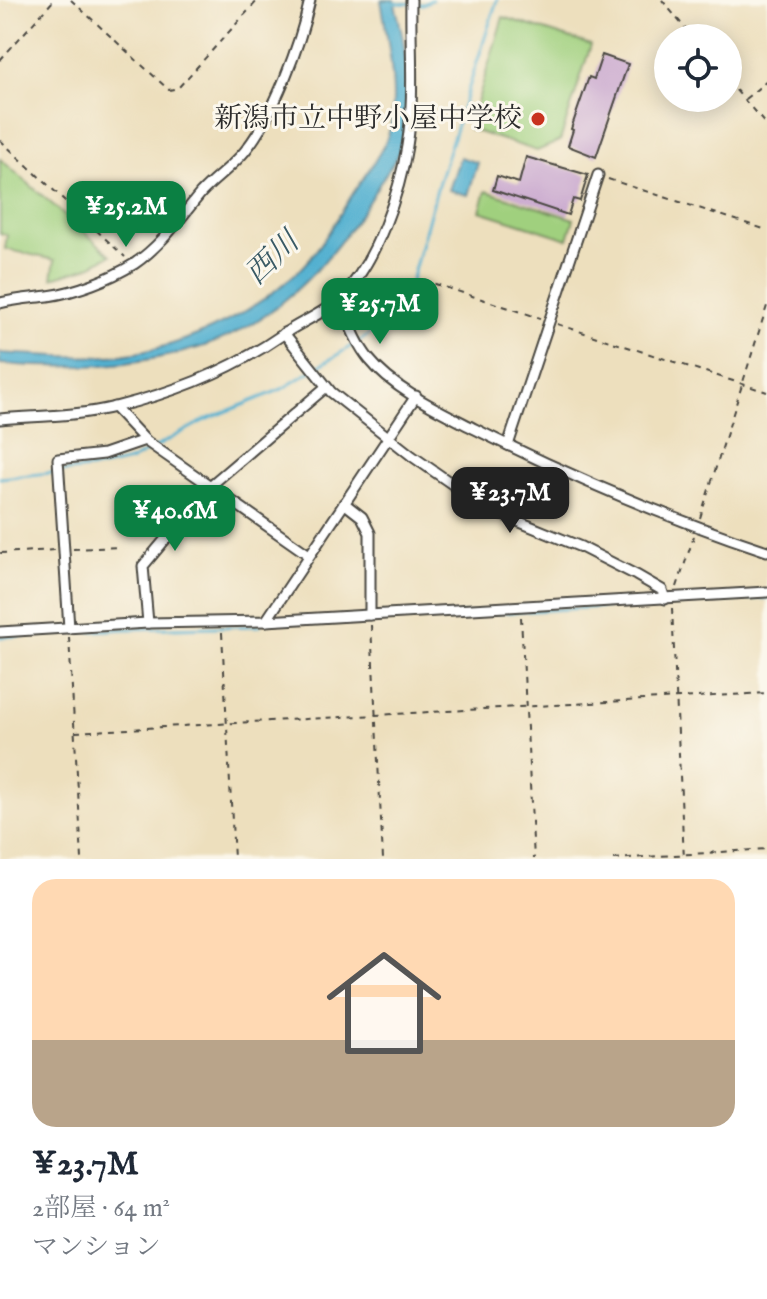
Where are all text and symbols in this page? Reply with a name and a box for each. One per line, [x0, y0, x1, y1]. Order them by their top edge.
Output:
map controls [654, 24, 742, 112]
button: locate [654, 24, 742, 112]
place label: 新潟市立中野小屋中学校 [214, 102, 522, 137]
marker: 新潟市立中野小屋中学校 [529, 110, 547, 128]
pin: ¥25.2M [61, 181, 191, 249]
text: ¥25.2M [85, 190, 167, 223]
water label: 西川 [238, 222, 310, 294]
pin: ¥25.7M [315, 278, 445, 346]
text: ¥25.7M [339, 287, 421, 320]
pin: ¥23.7M [445, 467, 575, 535]
text: ¥23.7M [469, 476, 551, 509]
pin: ¥40.6M [110, 485, 240, 553]
text: ¥40.6M [132, 494, 218, 527]
icon: home [312, 931, 456, 1075]
text: ¥23.7M [32, 1143, 139, 1186]
text: 2部屋 · 64 m² [32, 1192, 170, 1225]
text: マンション [32, 1231, 161, 1264]

